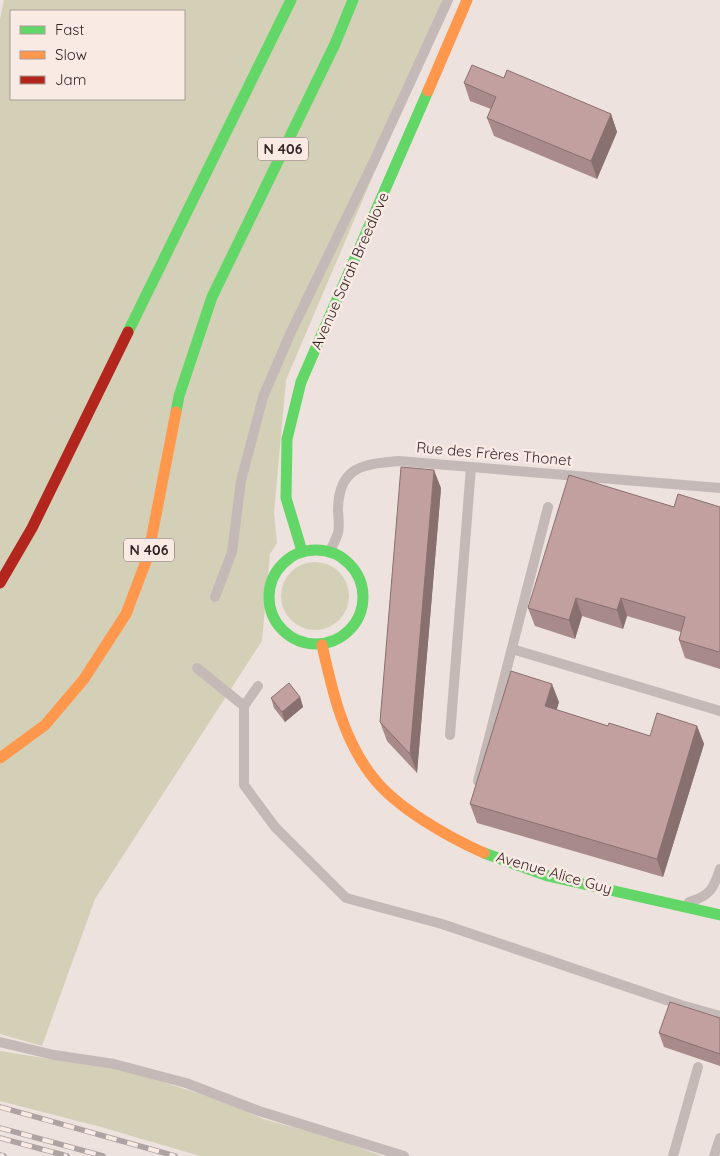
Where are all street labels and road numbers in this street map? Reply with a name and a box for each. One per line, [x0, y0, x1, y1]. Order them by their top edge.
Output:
road number: N 406 [258, 138, 308, 160]
street label: Avenue Sarah Breedlove [306, 189, 393, 352]
street label: Rue des Frères Thonet [416, 437, 573, 470]
road number: N 406 [124, 538, 174, 562]
street label: Avenue Alice Guy [494, 847, 614, 898]

